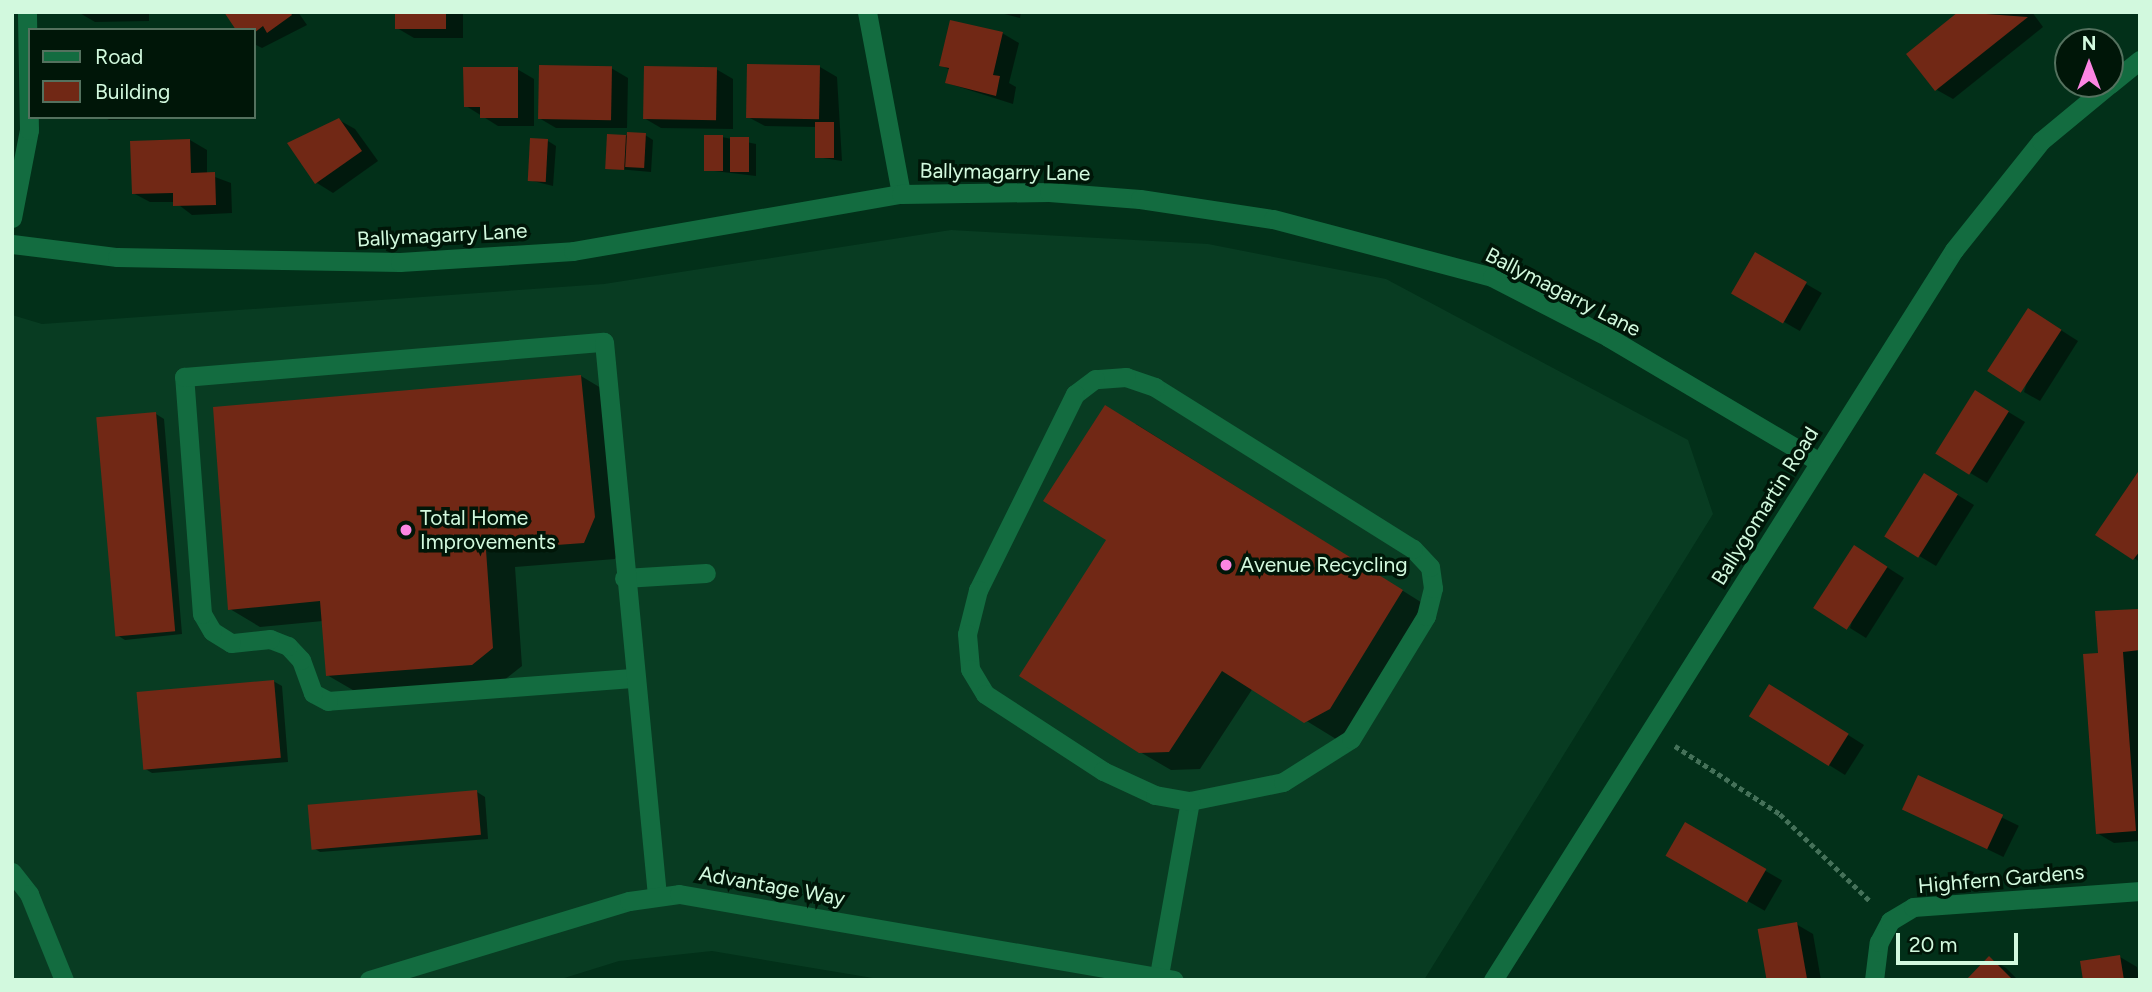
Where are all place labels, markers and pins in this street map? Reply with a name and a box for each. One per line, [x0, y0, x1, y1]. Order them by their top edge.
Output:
place label: Total Home Improvements [420, 505, 556, 555]
marker: Total Home Improvements [398, 522, 414, 538]
place label: Avenue Recycling [1240, 552, 1408, 578]
marker: Avenue Recycling [1218, 557, 1234, 573]

